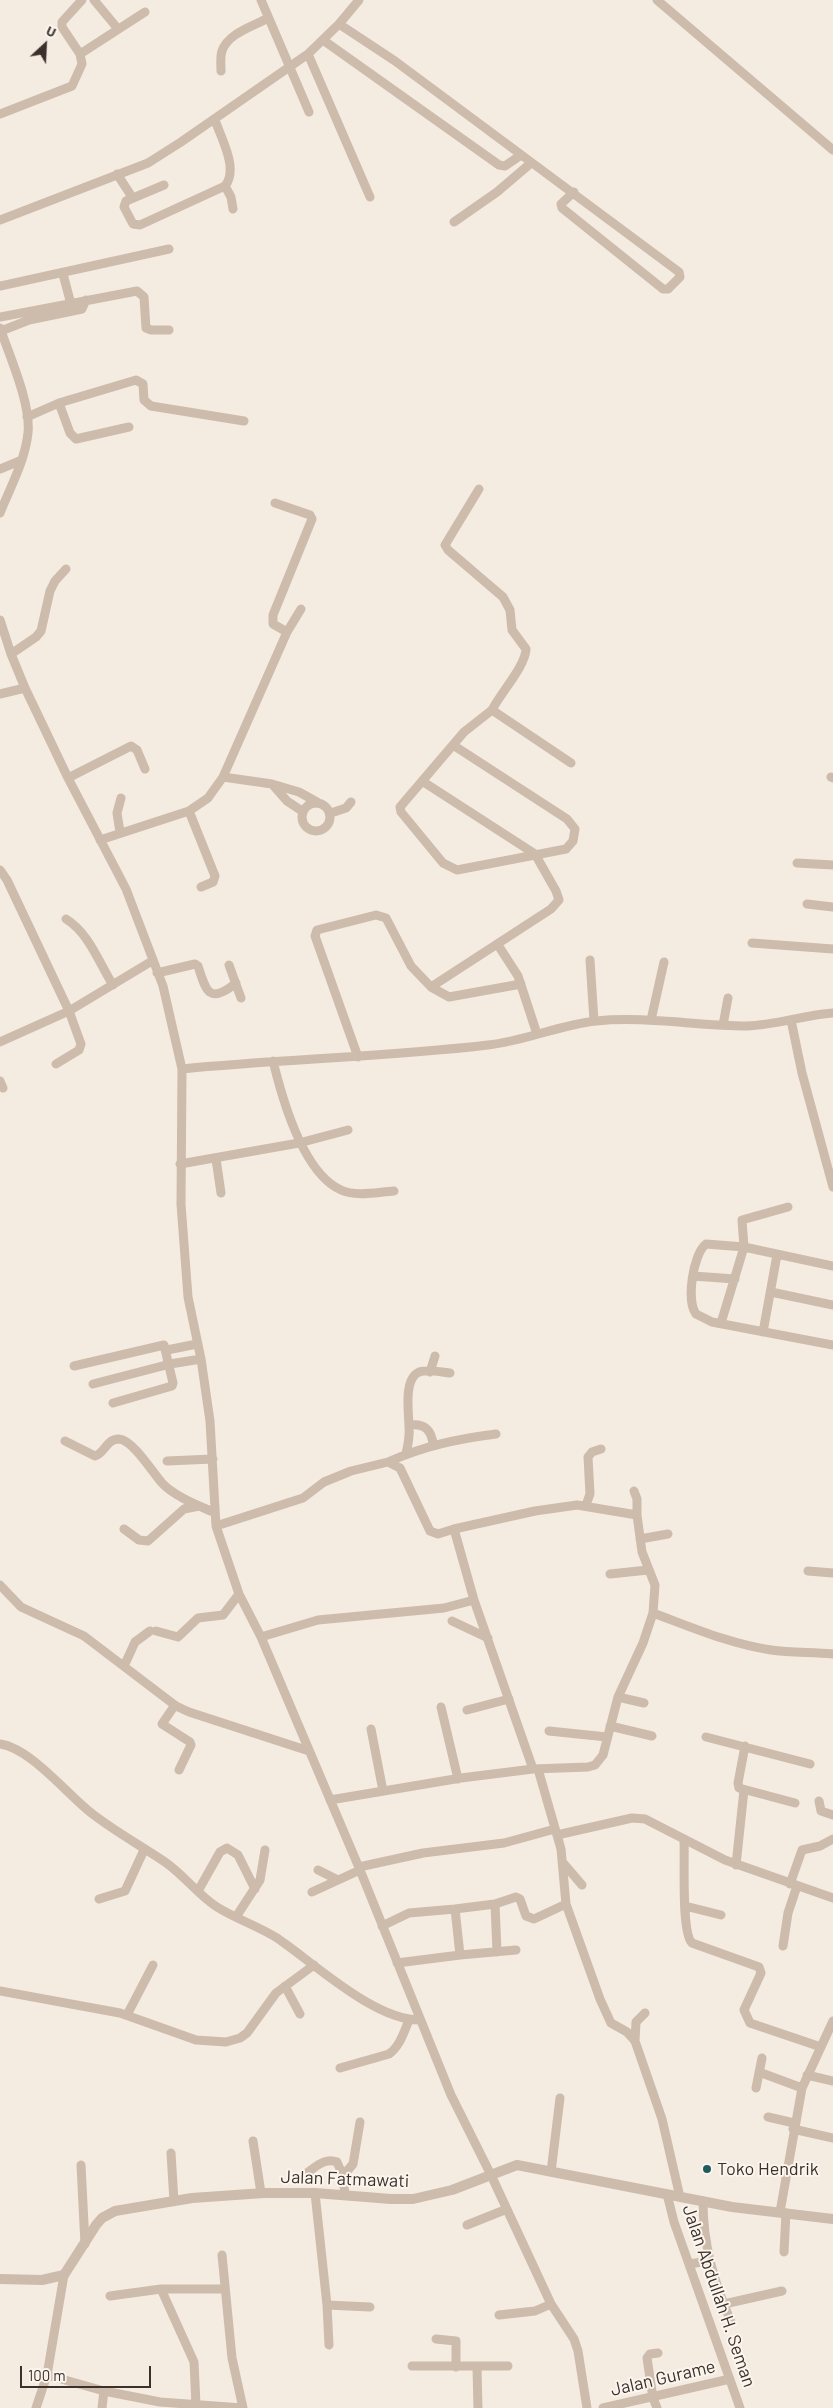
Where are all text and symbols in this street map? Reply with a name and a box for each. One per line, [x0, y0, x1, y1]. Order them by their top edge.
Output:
north arrow [20, 20, 70, 70]
text: U [44, 21, 59, 41]
place label: Toko Hendrik [717, 2158, 819, 2180]
marker: Toko Hendrik [701, 2163, 713, 2175]
street label: Jalan Fatmawati [280, 2166, 410, 2192]
street label: Jalan Abdullah H. Seman [678, 2202, 760, 2390]
street label: Jalan Gurame [608, 2355, 718, 2401]
scale bar [22, 2356, 154, 2388]
text: 100 m [28, 2366, 66, 2384]

